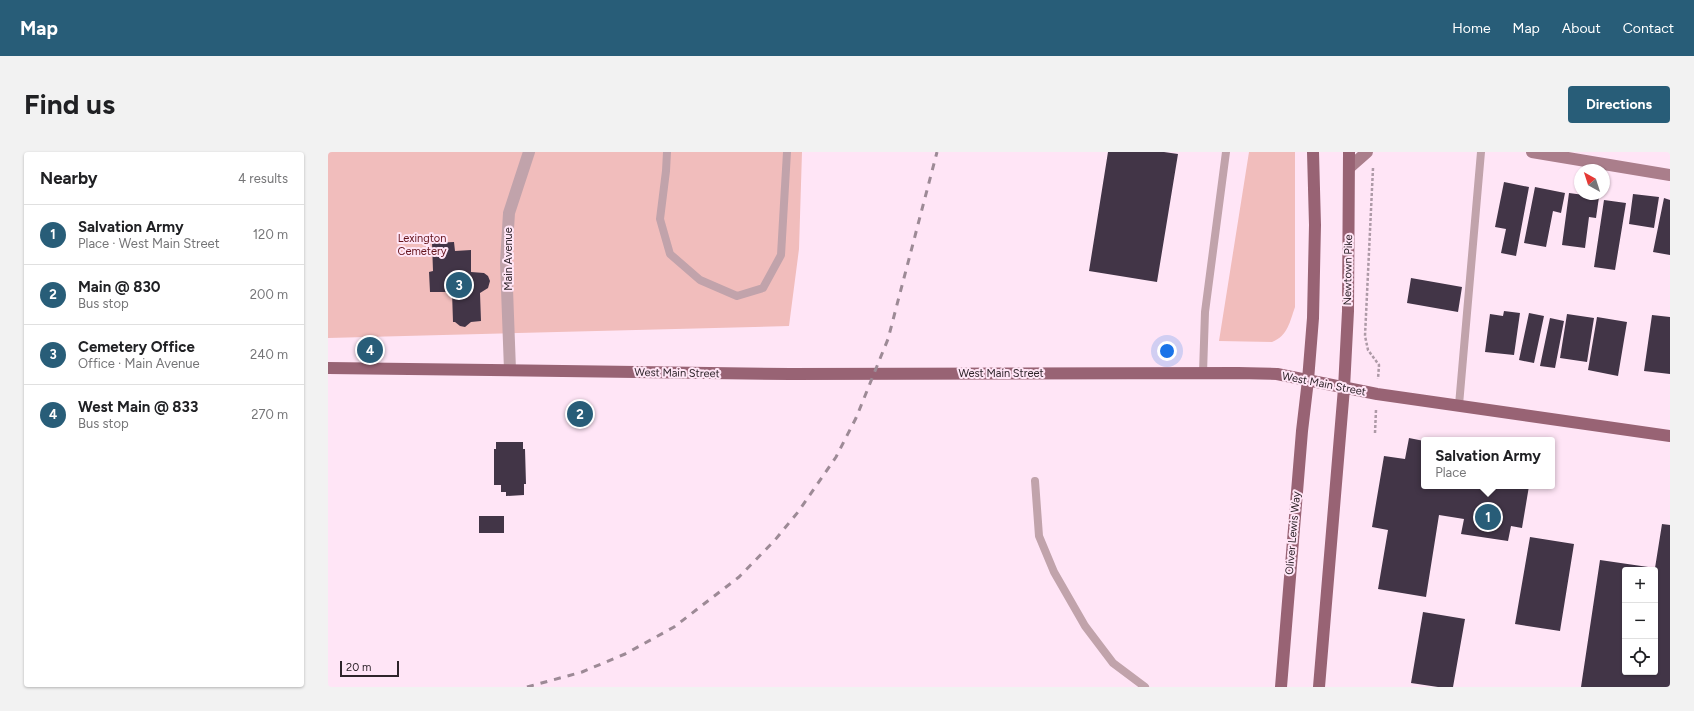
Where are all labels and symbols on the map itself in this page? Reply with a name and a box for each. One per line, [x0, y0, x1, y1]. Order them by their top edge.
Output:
north arrow [1574, 164, 1610, 200]
street label: Main Avenue [502, 227, 515, 291]
park label: Lexington Cemetery [398, 232, 447, 258]
street label: Newtown Pike [1341, 234, 1355, 306]
pin: 3 [446, 270, 472, 300]
pin: 4 [357, 335, 383, 365]
your location [1157, 341, 1177, 361]
street label: West Main Street [634, 366, 720, 380]
street label: West Main Street [958, 367, 1044, 380]
street label: West Main Street [1281, 369, 1367, 399]
pin: 2 [567, 399, 593, 429]
street label: Oliver Lewis Way [1283, 491, 1303, 575]
pin: 1 [1475, 502, 1501, 532]
scale bar [340, 659, 399, 678]

